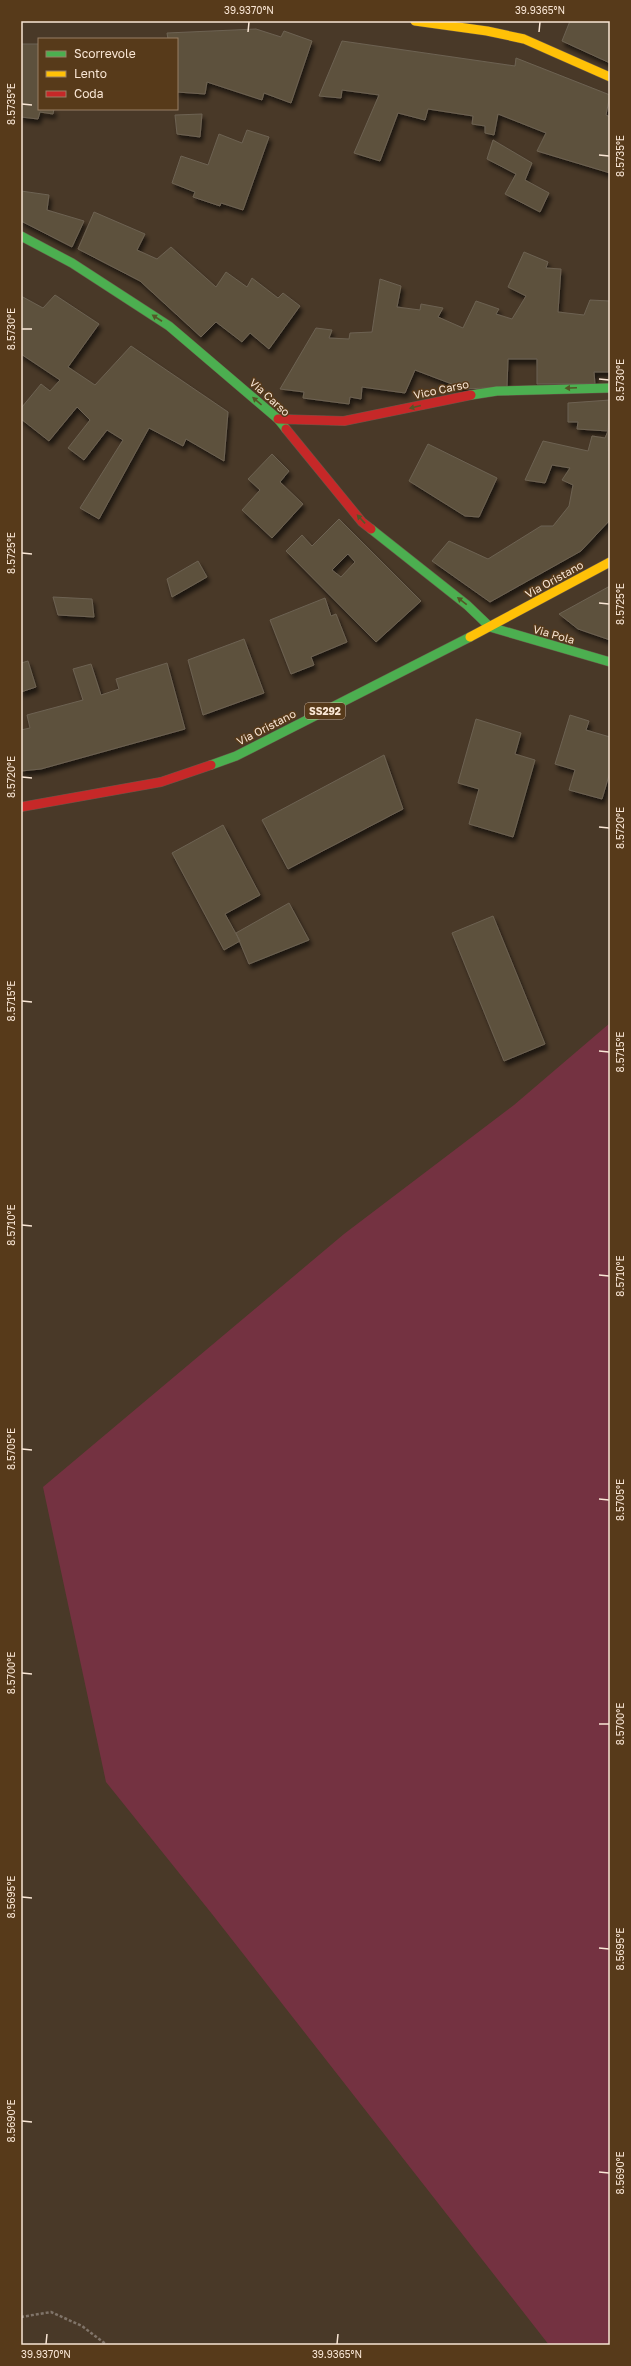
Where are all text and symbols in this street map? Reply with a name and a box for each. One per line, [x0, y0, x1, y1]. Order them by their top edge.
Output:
text: 39.9370°N [224, 4, 274, 16]
text: 39.9365°N [515, 4, 565, 16]
legend [38, 38, 178, 110]
text: Scorrevole [74, 46, 136, 61]
text: Lento [74, 66, 107, 81]
text: 8.5735°E [5, 83, 17, 125]
text: Coda [74, 86, 104, 101]
text: 8.5735°E [614, 135, 626, 177]
text: 8.5730°E [5, 308, 17, 350]
one-way arrow [152, 314, 162, 322]
text: 8.5730°E [614, 359, 626, 401]
street label: Via Carso [247, 376, 293, 419]
street label: Vico Carso [412, 377, 470, 401]
one-way arrow [564, 385, 577, 391]
one-way arrow [251, 396, 262, 405]
one-way arrow [409, 404, 421, 410]
one-way arrow [356, 514, 365, 524]
text: 8.5725°E [5, 532, 17, 574]
street label: Via Oristano [523, 557, 586, 600]
text: 8.5725°E [614, 583, 626, 625]
one-way arrow [456, 596, 467, 605]
street label: Via Pola [532, 622, 576, 646]
road number: SS292 [305, 703, 345, 719]
street label: Via Oristano [234, 706, 298, 747]
text: 8.5720°E [5, 756, 17, 798]
text: 8.5720°E [614, 807, 626, 849]
text: 8.5715°E [5, 981, 17, 1021]
text: 8.5715°E [614, 1032, 626, 1072]
text: 8.5710°E [5, 1204, 17, 1246]
text: 8.5710°E [614, 1255, 626, 1297]
text: 8.5705°E [5, 1428, 17, 1470]
text: 8.5705°E [614, 1479, 626, 1521]
text: 8.5700°E [5, 1652, 17, 1694]
text: 8.5700°E [614, 1703, 626, 1745]
text: 8.5695°E [5, 1876, 17, 1918]
text: 8.5695°E [614, 1928, 626, 1970]
text: 8.5690°E [5, 2099, 17, 2143]
text: 8.5690°E [614, 2151, 626, 2195]
text: 39.9370°N [21, 2348, 71, 2360]
text: 39.9365°N [312, 2348, 362, 2360]

